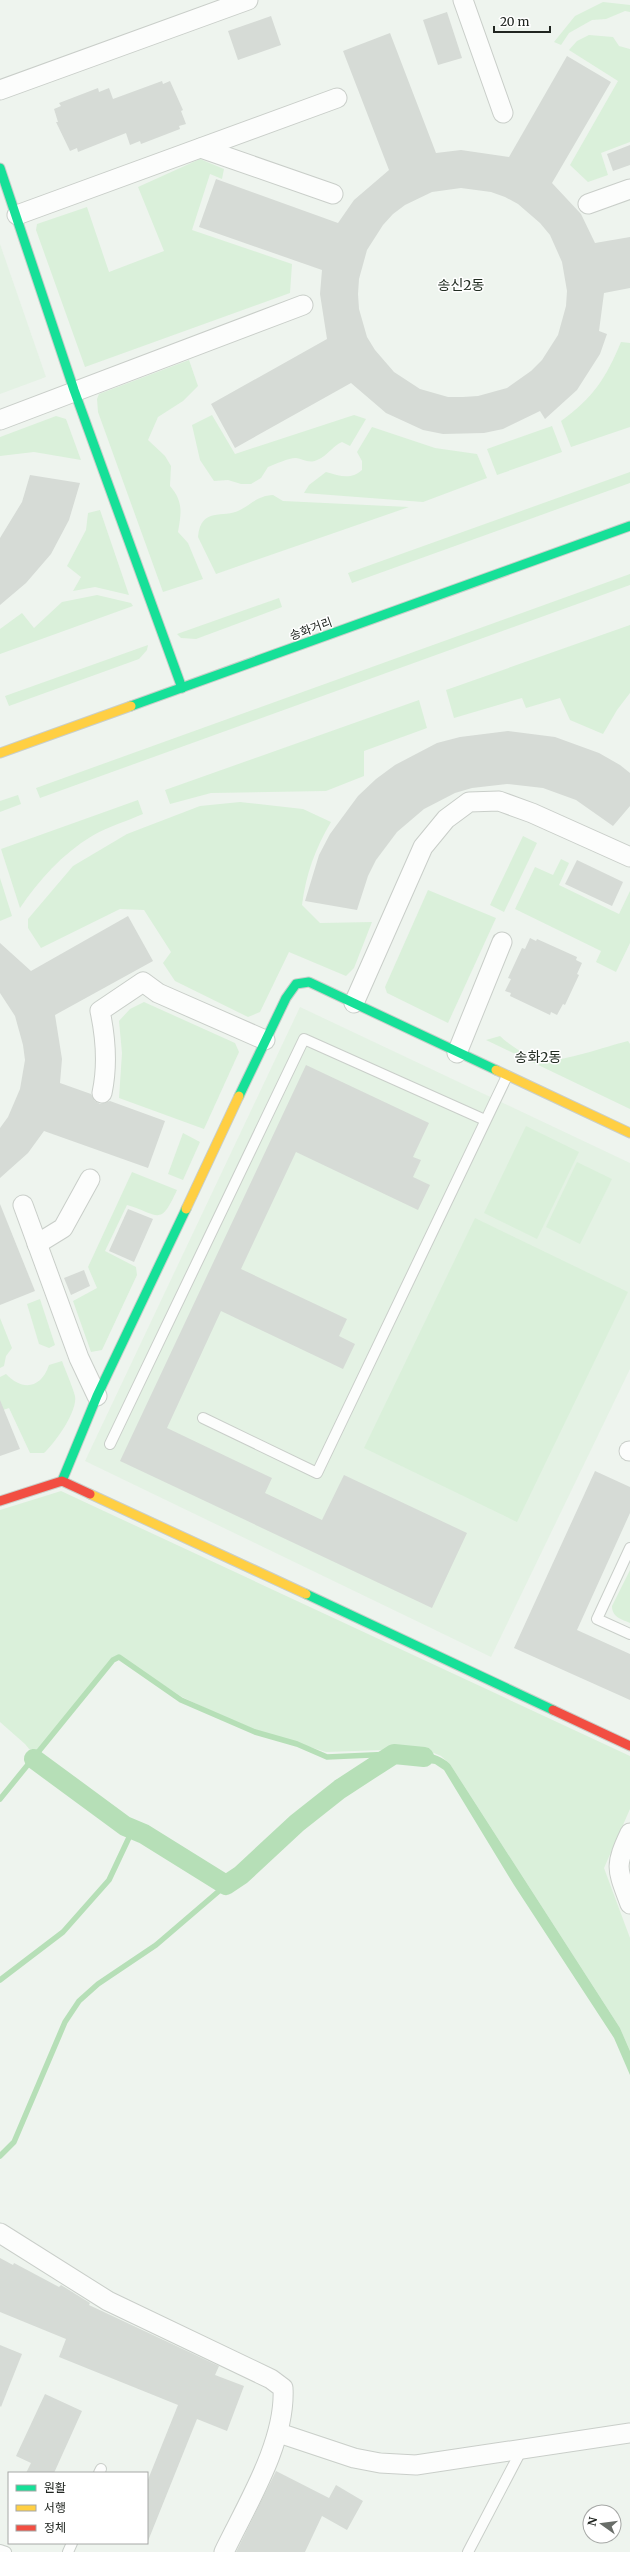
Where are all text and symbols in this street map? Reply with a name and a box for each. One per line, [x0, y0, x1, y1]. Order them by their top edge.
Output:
scale bar [494, 8, 550, 34]
text: 20 m [500, 14, 529, 29]
district label: 송신2동 [438, 276, 485, 294]
street label: 송화거리 [288, 614, 334, 643]
district label: 송화2동 [515, 1048, 562, 1066]
legend [8, 2472, 148, 2544]
text: 원활 [44, 2480, 66, 2495]
text: 서행 [44, 2500, 66, 2515]
north arrow [582, 2504, 622, 2544]
text: N [584, 2515, 600, 2527]
text: 정체 [44, 2520, 66, 2535]

